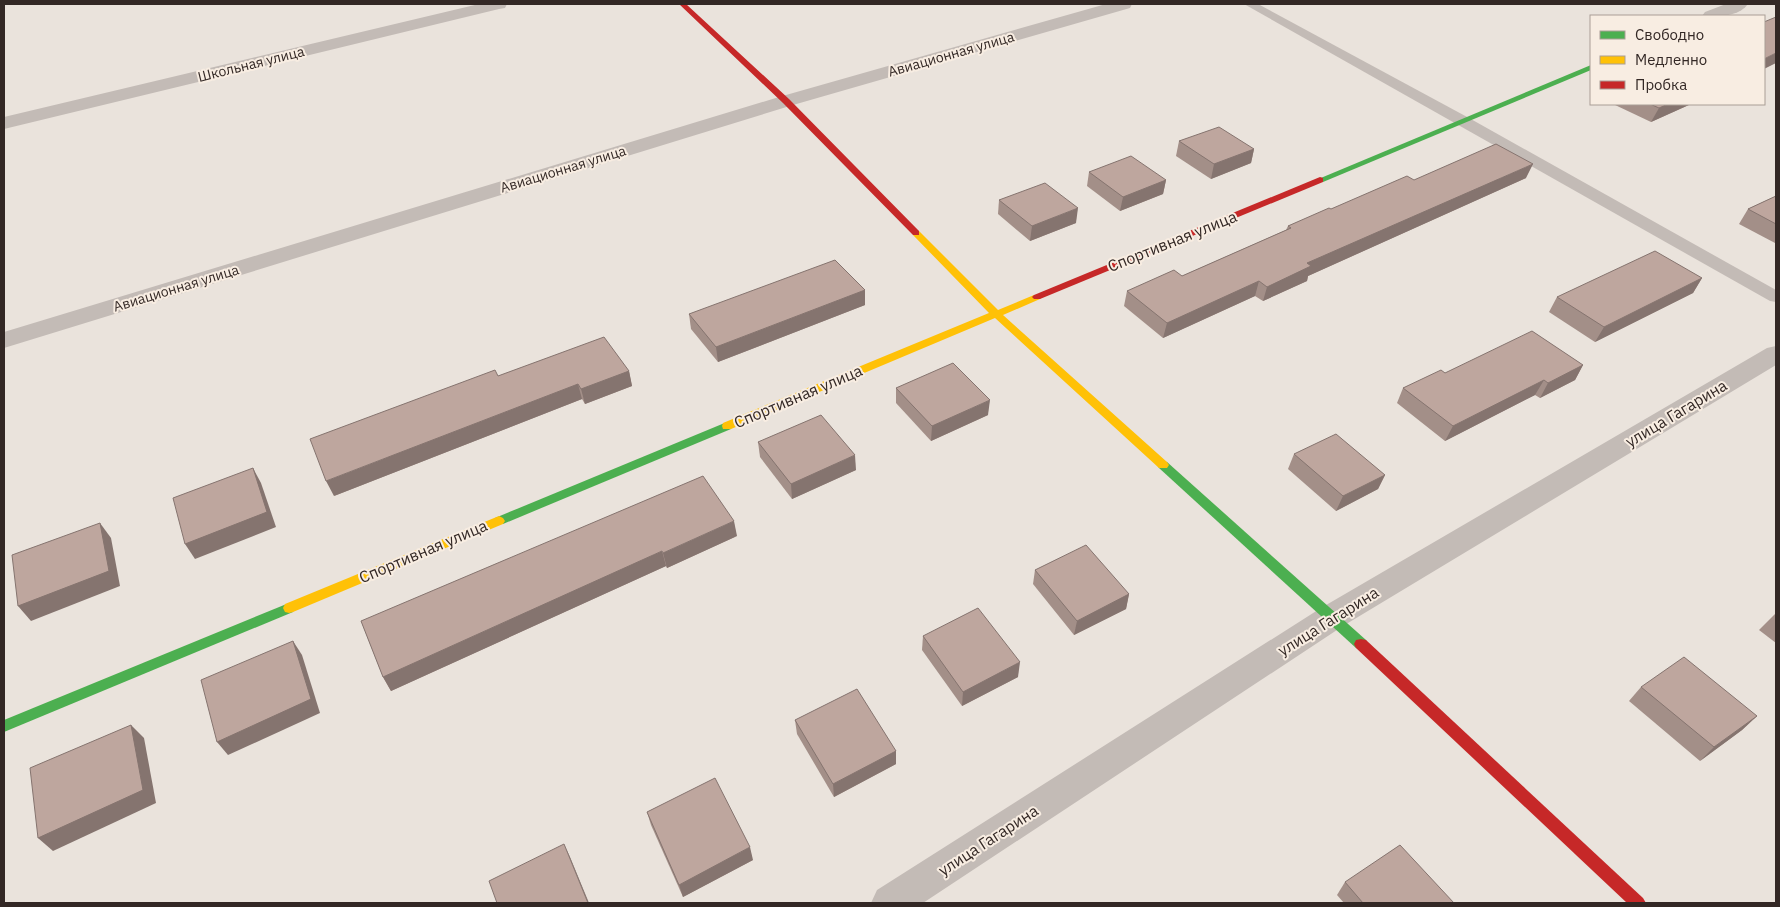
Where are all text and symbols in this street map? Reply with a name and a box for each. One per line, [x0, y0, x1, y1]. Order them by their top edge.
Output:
legend [1590, 15, 1765, 105]
text: Свободно [1635, 25, 1704, 44]
street label: Авиационная улица [886, 27, 1017, 81]
street label: Школьная улица [196, 42, 307, 86]
text: Медленно [1635, 50, 1707, 69]
text: Пробка [1635, 75, 1687, 94]
street label: Авиационная улица [498, 141, 629, 197]
street label: Спортивная улица [1104, 206, 1240, 276]
street label: Авиационная улица [111, 260, 242, 316]
street label: Спортивная улица [731, 360, 866, 432]
street label: улица Гагарина [1621, 375, 1731, 451]
street label: Спортивная улица [356, 515, 491, 587]
street label: улица Гагарина [1274, 582, 1383, 660]
street label: улица Гагарина [934, 800, 1042, 880]

